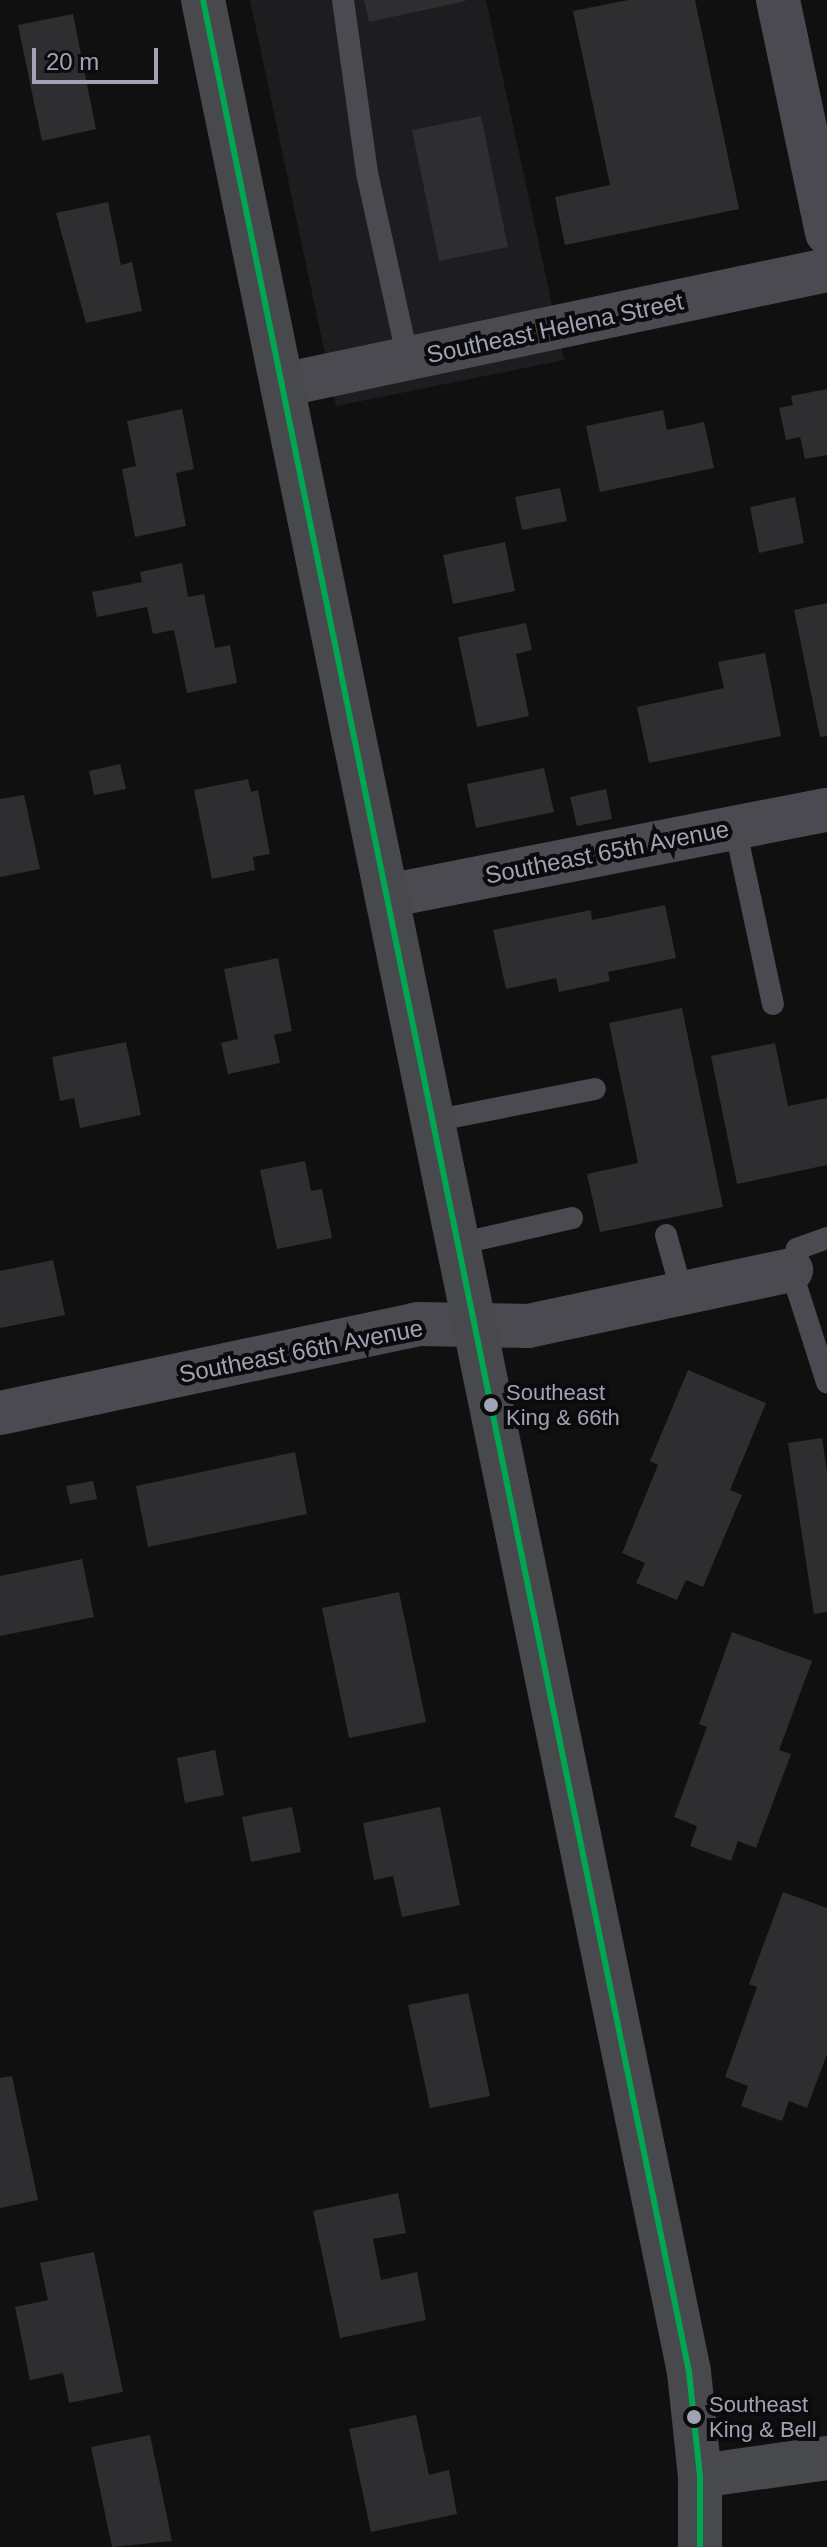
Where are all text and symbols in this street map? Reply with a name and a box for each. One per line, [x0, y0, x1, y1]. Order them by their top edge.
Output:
scale bar [36, 32, 162, 82]
text: 20 m [46, 48, 99, 75]
street label: Southeast Helena Street [424, 287, 686, 369]
street label: Southeast 65th Avenue [482, 814, 732, 890]
street label: Southeast 66th Avenue [176, 1313, 426, 1389]
place label: Southeast King & 66th [506, 1379, 620, 1430]
marker: Southeast King & 66th [483, 1397, 499, 1413]
place label: Southeast King & Bell [709, 2391, 817, 2442]
marker: Southeast King & Bell [686, 2409, 702, 2425]

